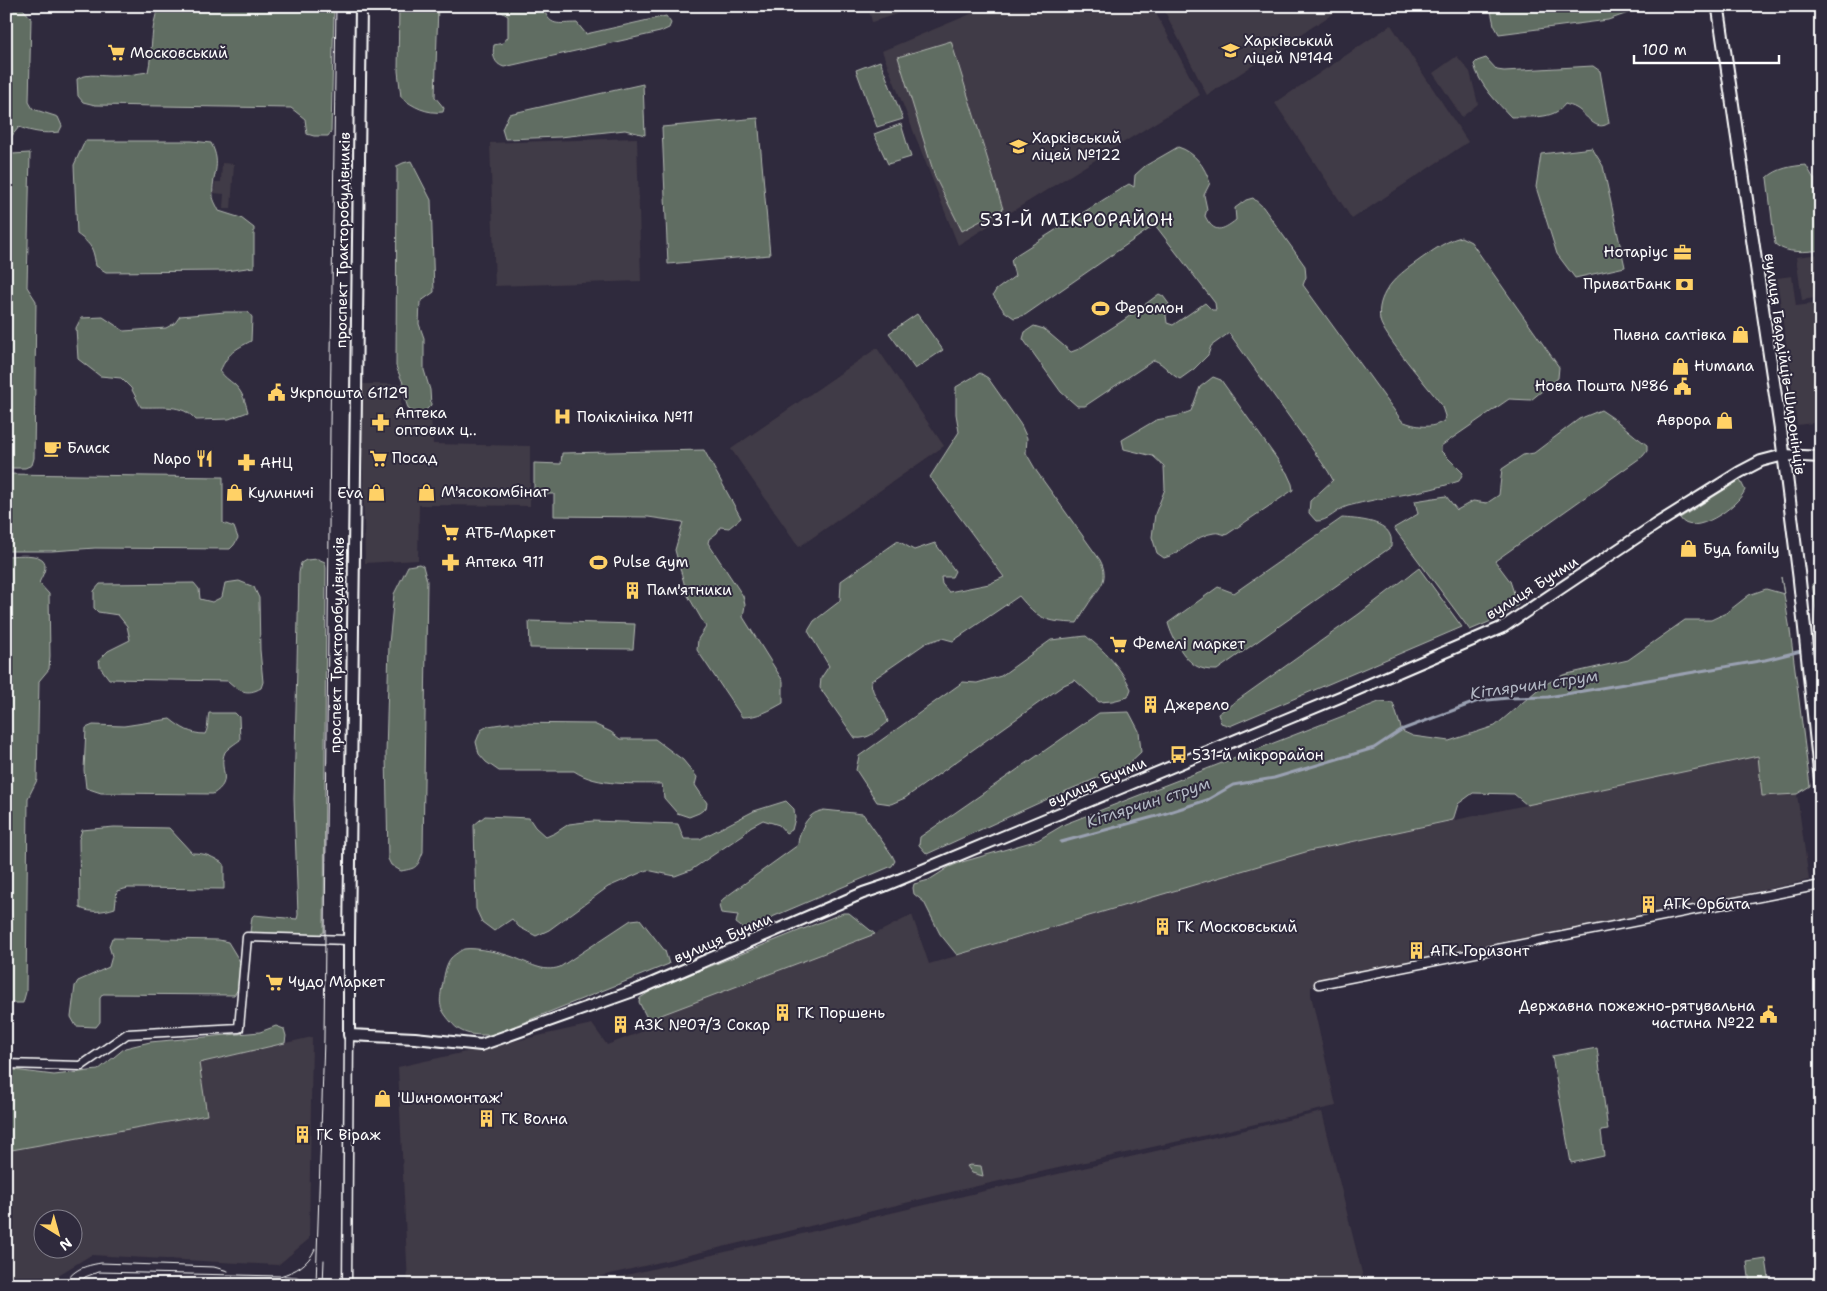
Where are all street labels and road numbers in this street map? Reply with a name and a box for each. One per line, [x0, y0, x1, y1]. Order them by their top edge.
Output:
street label: проспект Тракторобудівників [331, 132, 355, 348]
street label: вулиця Гвардійців-Широнінців [1760, 252, 1810, 476]
street label: проспект Тракторобудівників [325, 537, 349, 753]
street label: вулиця Бучми [1482, 552, 1582, 624]
street label: вулиця Бучми [1045, 752, 1149, 812]
street label: вулиця Бучми [671, 908, 775, 968]

